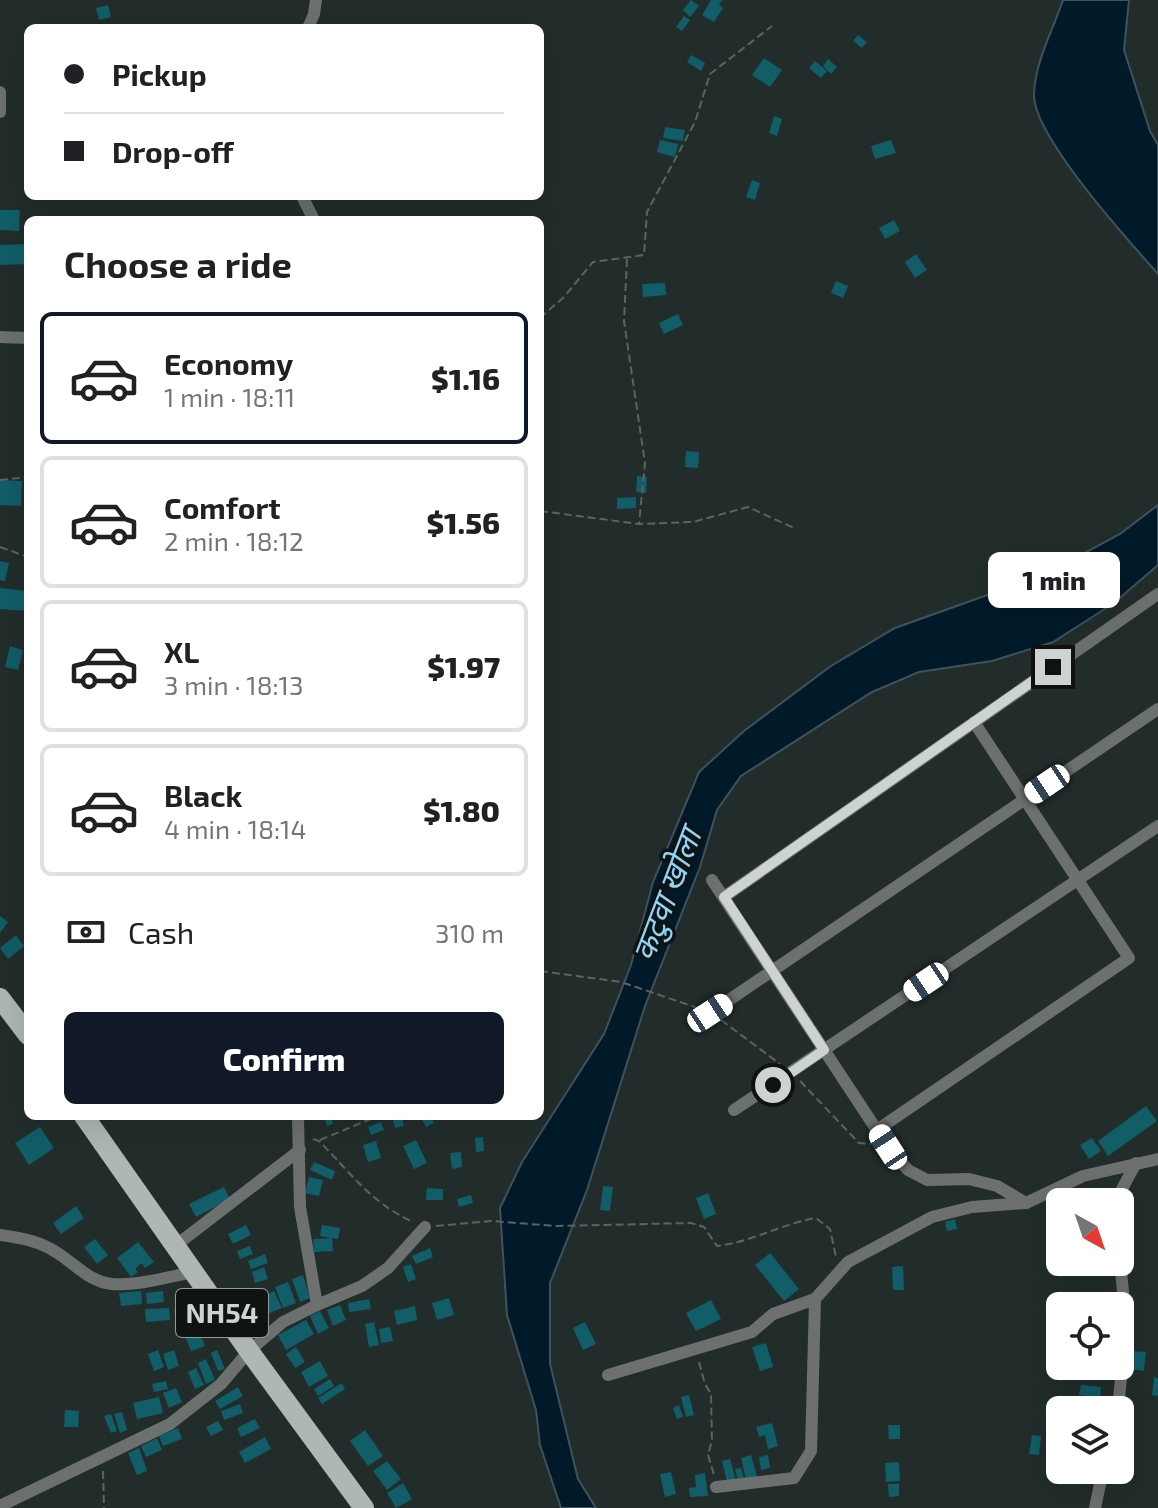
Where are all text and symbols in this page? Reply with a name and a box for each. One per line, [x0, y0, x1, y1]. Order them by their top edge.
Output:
text: Pickup [112, 56, 207, 92]
text: Drop-off [112, 133, 234, 169]
text: Choose a ride [64, 242, 292, 285]
icon: car [68, 342, 140, 414]
text: Economy [164, 345, 293, 381]
text: $1.16 [431, 360, 500, 396]
text: 1 min · 18:11 [164, 381, 295, 412]
icon: car [68, 486, 140, 558]
text: Comfort [164, 489, 281, 525]
text: $1.56 [426, 504, 500, 540]
text: 2 min · 18:12 [164, 525, 304, 556]
callout: 1 min [987, 551, 1119, 607]
text: 1 min [1022, 564, 1086, 595]
icon: car [68, 630, 140, 702]
text: XL [164, 633, 199, 669]
text: $1.97 [427, 648, 500, 684]
route end [1035, 649, 1071, 685]
text: 3 min · 18:13 [164, 669, 303, 700]
car [1020, 761, 1074, 807]
icon: car [68, 774, 140, 846]
text: Black [164, 777, 242, 813]
text: $1.80 [423, 792, 500, 828]
text: 4 min · 18:14 [164, 813, 306, 844]
water label: कटुवा खोला [623, 818, 713, 967]
icon: cash [64, 910, 108, 954]
text: Cash [128, 914, 194, 950]
text: 310 m [435, 917, 504, 948]
car [899, 959, 953, 1005]
car [683, 990, 737, 1036]
button: Confirm [64, 1012, 504, 1104]
route start [755, 1067, 791, 1103]
car [865, 1120, 911, 1174]
north arrow [1046, 1188, 1134, 1276]
map controls [1046, 1188, 1134, 1484]
road number: NH54 [176, 1289, 268, 1337]
button: locate [1046, 1292, 1134, 1380]
button: layers [1046, 1396, 1134, 1484]

